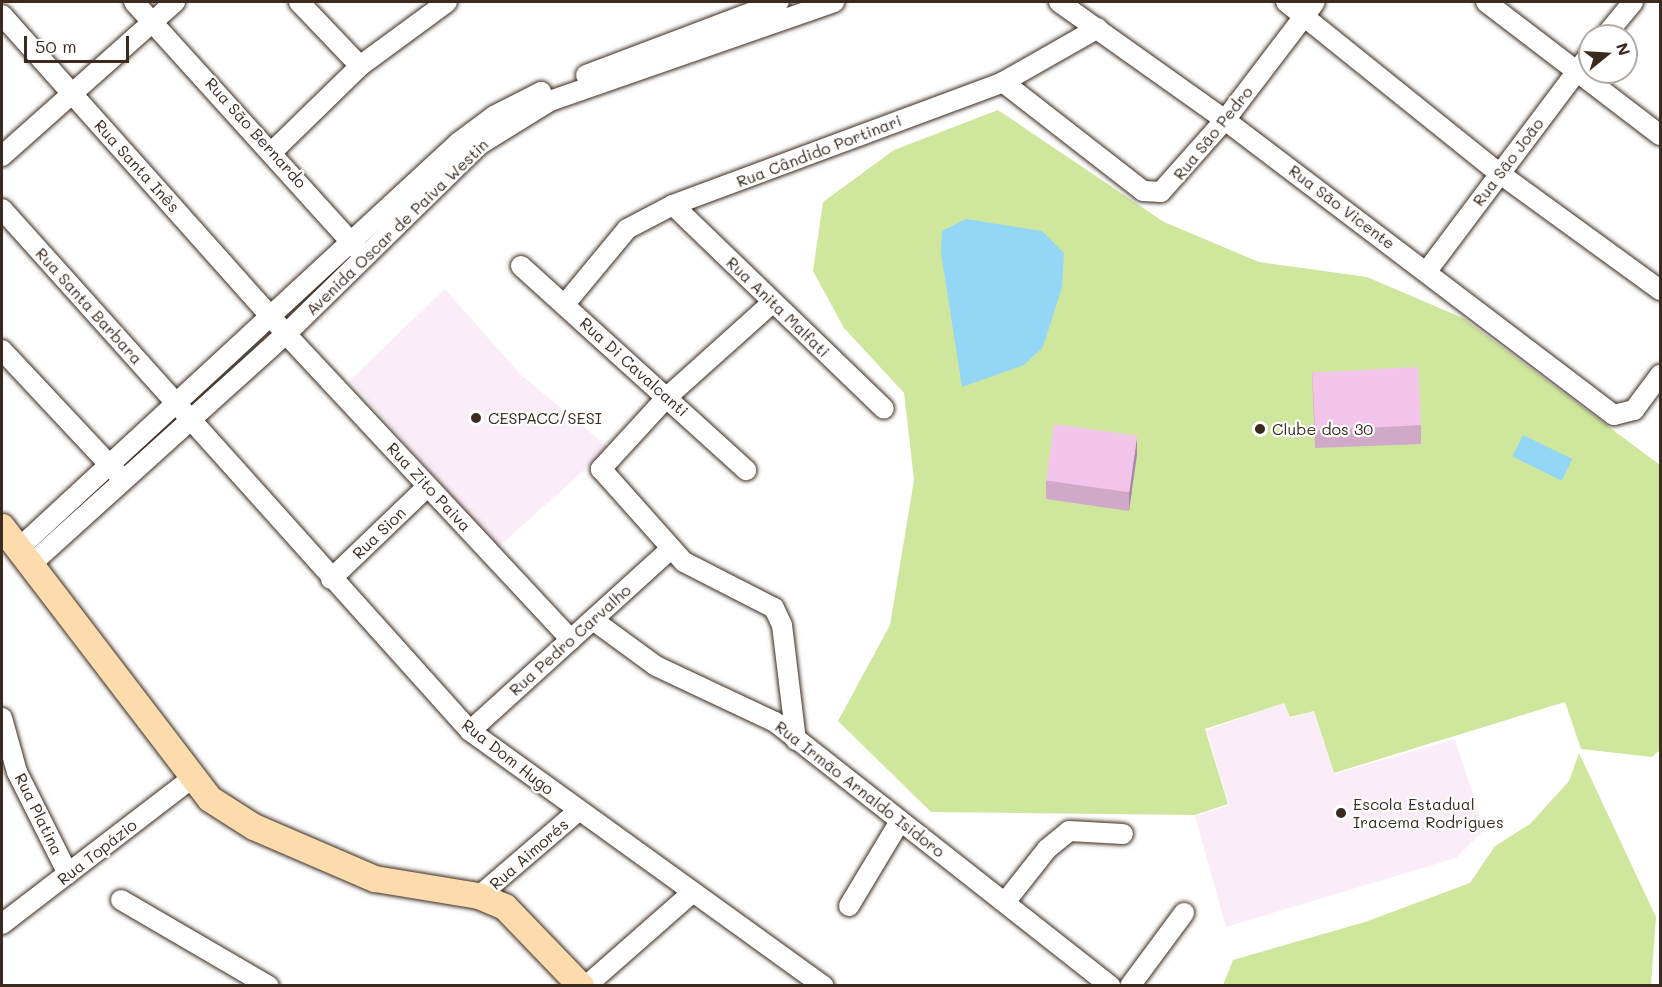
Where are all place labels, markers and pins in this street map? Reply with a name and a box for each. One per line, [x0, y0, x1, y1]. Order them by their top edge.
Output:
place label: CESPACC/SESI [488, 408, 602, 428]
marker: CESPACC/SESI [469, 411, 483, 425]
place label: Clube dos 30 [1272, 419, 1373, 439]
marker: Clube dos 30 [1253, 422, 1267, 436]
place label: Escola Estadual Iracema Rodrigues [1353, 794, 1504, 832]
marker: Escola Estadual Iracema Rodrigues [1334, 806, 1348, 820]

